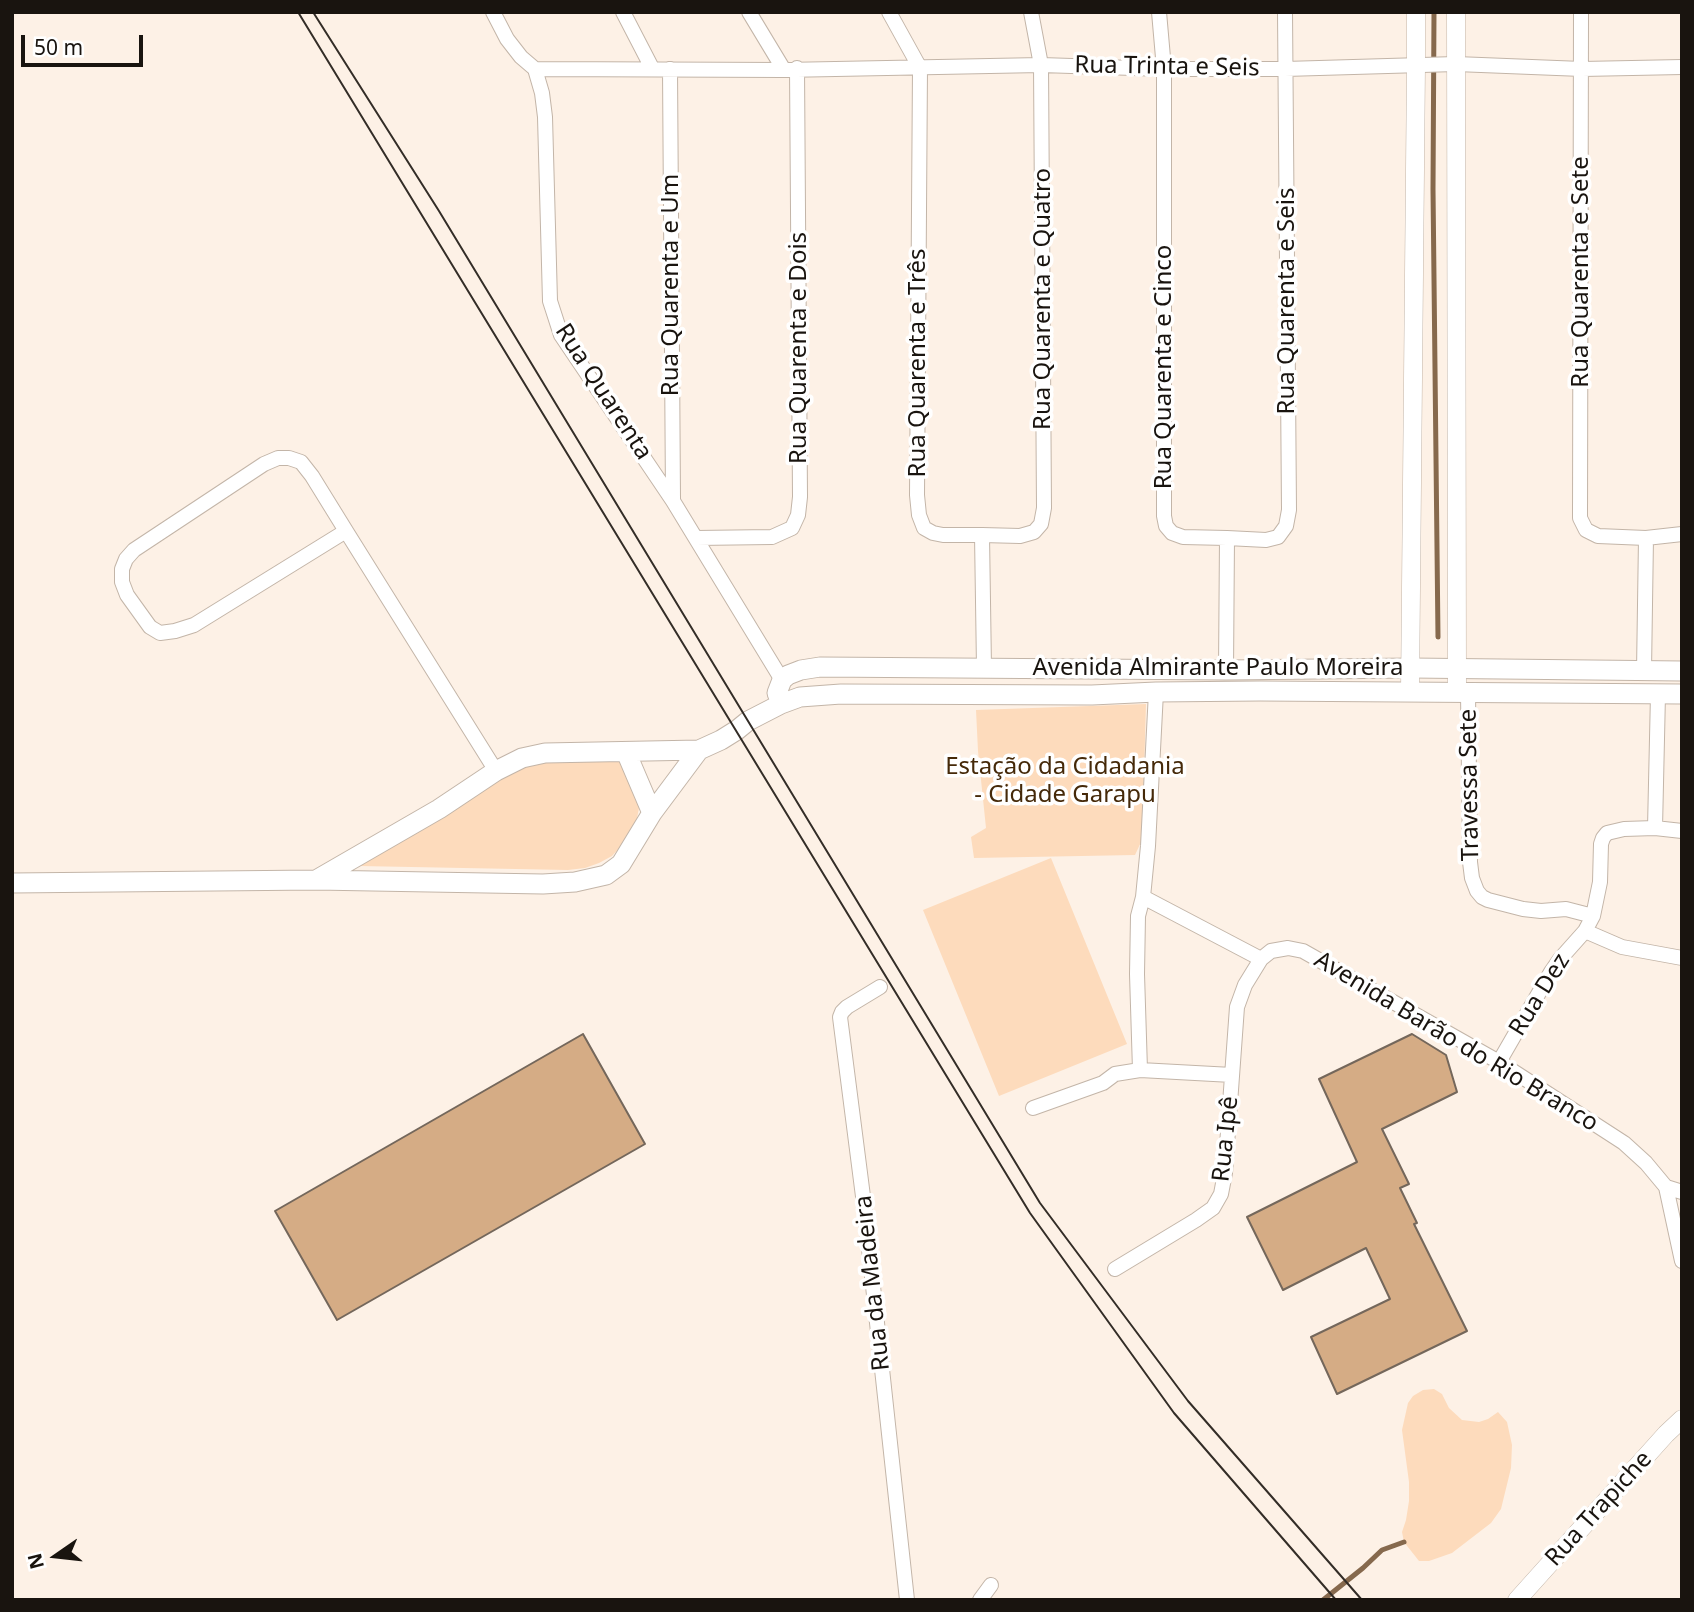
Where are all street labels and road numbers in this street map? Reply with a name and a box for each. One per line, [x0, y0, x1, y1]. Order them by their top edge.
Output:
street label: Rua Trinta e Seis [1074, 51, 1260, 83]
street label: Rua Quarenta e Sete [1567, 156, 1595, 388]
street label: Rua Quarenta e Quatro [1029, 168, 1057, 430]
street label: Rua Quarenta e Um [657, 174, 685, 396]
street label: Rua Quarenta e Seis [1273, 188, 1301, 414]
street label: Rua Quarenta e Dois [785, 232, 813, 464]
street label: Rua Quarenta e Cinco [1150, 245, 1178, 489]
street label: Rua Quarenta e Três [904, 248, 932, 478]
street label: Rua Quarenta [548, 319, 658, 465]
street label: Avenida Almirante Paulo Moreira [1033, 654, 1403, 682]
street label: Travessa Sete [1454, 709, 1486, 861]
street label: Avenida Barão do Rio Branco [1309, 946, 1603, 1138]
street label: Rua Dez [1504, 949, 1576, 1041]
street label: Rua Ipê [1207, 1095, 1245, 1183]
street label: Rua da Madeira [849, 1194, 897, 1372]
street label: Rua Trapiche [1540, 1445, 1658, 1573]

